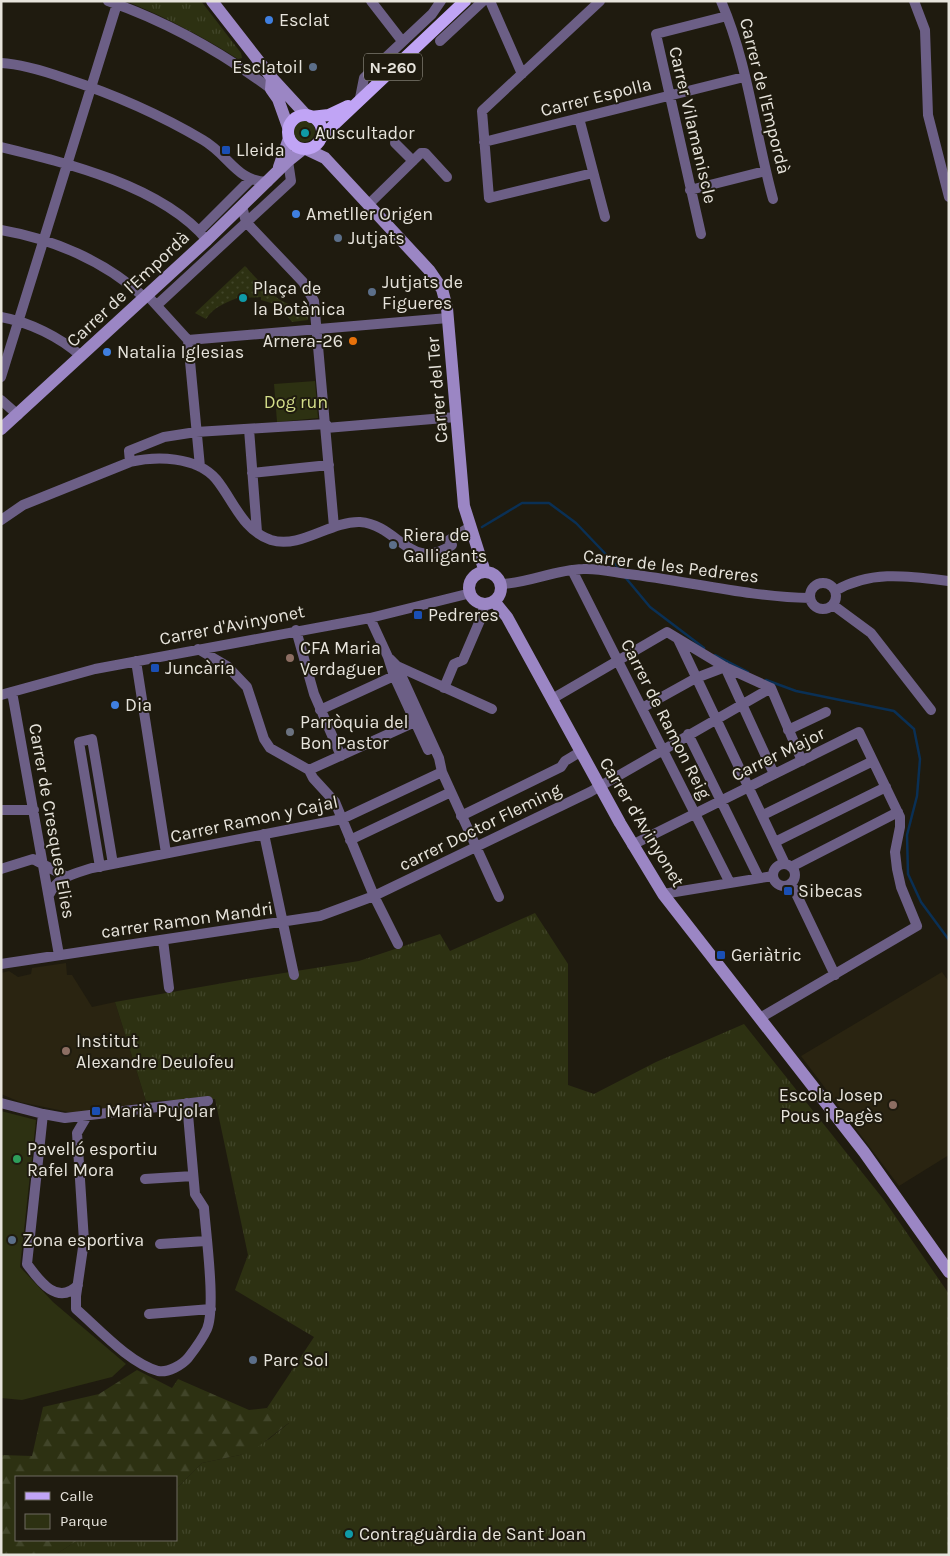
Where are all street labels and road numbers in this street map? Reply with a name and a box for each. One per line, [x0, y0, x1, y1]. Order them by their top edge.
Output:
street label: Carrer de l'Empordà [735, 16, 795, 176]
street label: Carrer Vilamaniscle [664, 44, 722, 206]
road number: N-260 [364, 54, 422, 80]
street label: Carrer Espolla [538, 73, 654, 121]
street label: Carrer de l'Empordà [62, 226, 194, 352]
street label: Carrer del Ter [421, 335, 453, 444]
street label: Carrer de les Pedreres [582, 544, 760, 588]
street label: Carrer d'Avinyonet [158, 600, 307, 650]
street label: Carrer de Ramon Reig [616, 635, 716, 803]
street label: Carrer de Cresques Elies [24, 722, 80, 920]
street label: Carrer Major [728, 722, 829, 786]
street label: Carrer d'Avinyonet [595, 753, 690, 891]
street label: carrer Doctor Fleming [395, 778, 565, 876]
street label: Carrer Ramon y Cajal [168, 790, 340, 848]
street label: carrer Ramon Mandri [100, 897, 274, 943]

